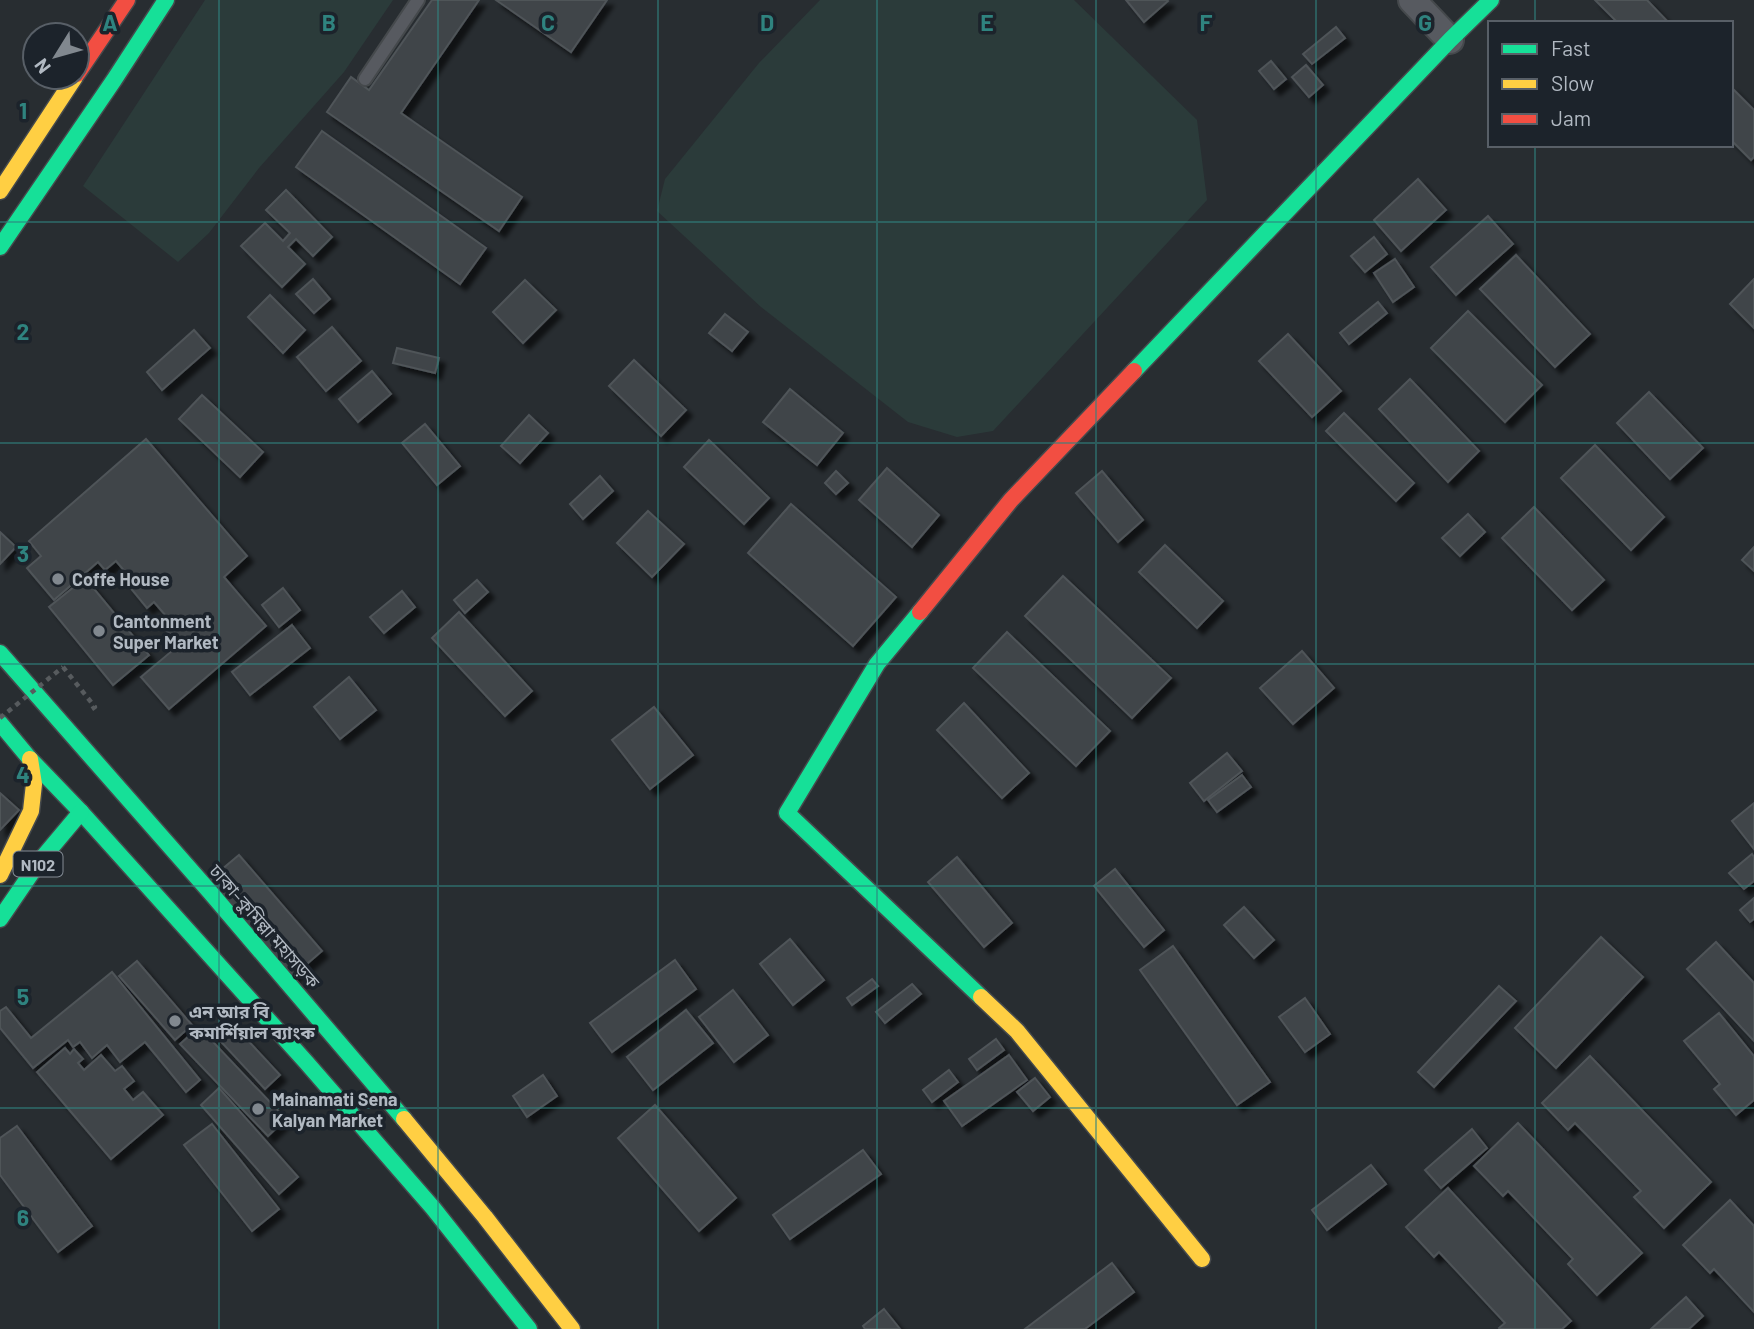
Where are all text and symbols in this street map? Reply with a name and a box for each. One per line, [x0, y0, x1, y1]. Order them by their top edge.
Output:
text: A [102, 8, 118, 36]
text: B [322, 8, 336, 36]
text: C [541, 8, 555, 36]
text: D [760, 8, 774, 36]
text: E [980, 8, 994, 36]
text: F [1200, 8, 1213, 36]
text: G [1418, 8, 1432, 36]
north arrow [21, 21, 91, 91]
legend [1488, 21, 1733, 147]
text: Fast [1551, 35, 1591, 60]
text: N [29, 55, 55, 79]
text: Slow [1551, 70, 1594, 95]
text: 1 [19, 96, 27, 124]
text: Jam [1551, 105, 1591, 130]
text: 2 [17, 317, 29, 345]
text: 3 [17, 539, 29, 567]
place label: Coffe House [72, 568, 170, 590]
marker: Coffe House [50, 571, 66, 587]
place label: Cantonment Super Market [113, 610, 219, 653]
marker: Cantonment Super Market [91, 623, 107, 639]
text: 4 [16, 760, 30, 788]
road number: N102 [14, 852, 62, 876]
street label: ঢাকা–কুমিল্লা মহাসড়ক [204, 859, 325, 993]
text: 5 [17, 982, 29, 1010]
place label: এন আর বি কমার্শিয়াল ব্যাংক [188, 1000, 315, 1043]
marker: এন আর বি কমার্শিয়াল ব্যাংক [167, 1013, 183, 1029]
place label: Mainamati Sena Kalyan Market [272, 1088, 398, 1131]
marker: Mainamati Sena Kalyan Market [250, 1101, 266, 1117]
text: 6 [17, 1203, 29, 1231]

